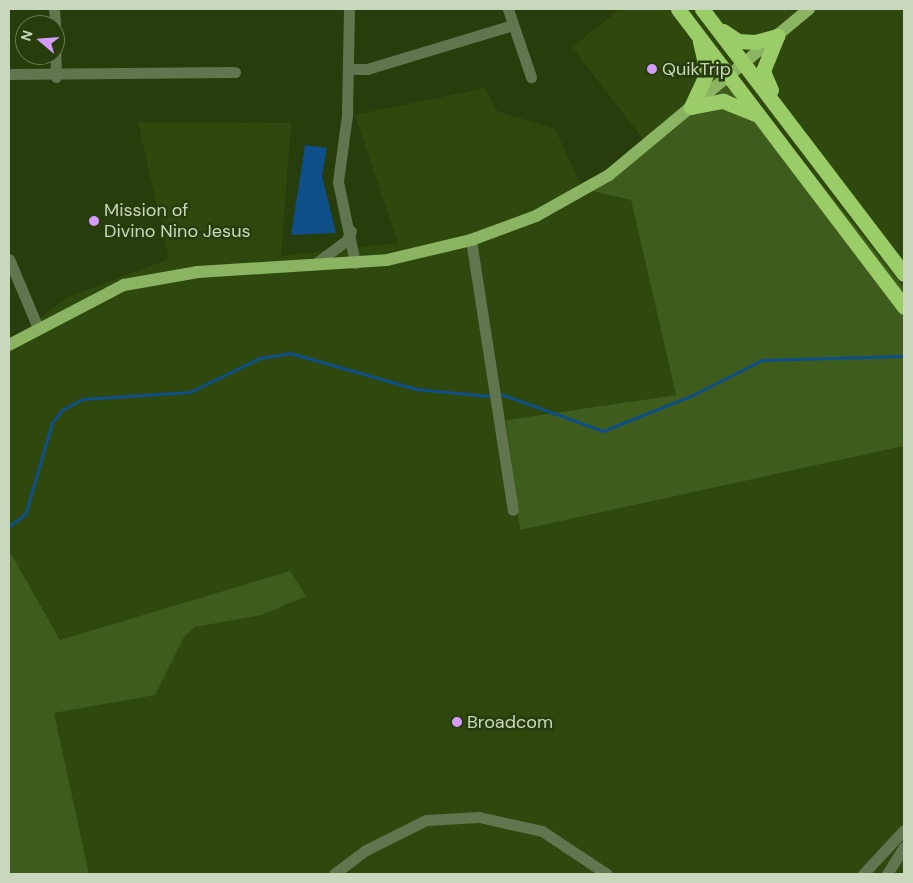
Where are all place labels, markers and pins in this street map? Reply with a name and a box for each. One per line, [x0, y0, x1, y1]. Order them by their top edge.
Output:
place label: QuikTrip [662, 58, 731, 80]
marker: QuikTrip [646, 63, 658, 75]
place label: Mission of Divino Nino Jesus [104, 200, 250, 242]
marker: Mission of Divino Nino Jesus [88, 215, 100, 227]
place label: Broadcom [467, 711, 553, 733]
marker: Broadcom [451, 716, 463, 728]

